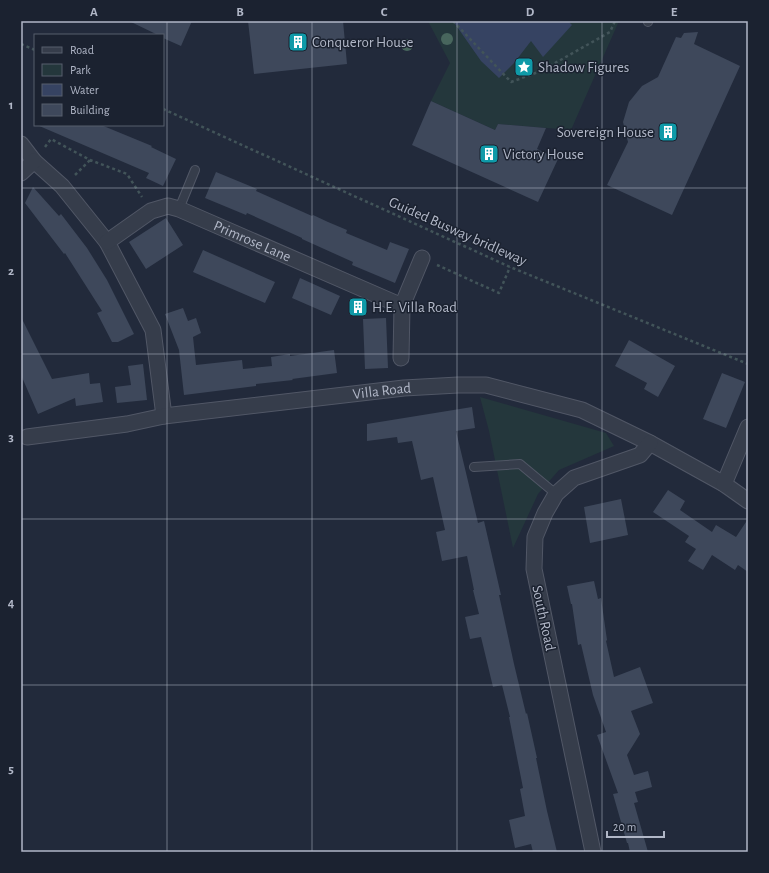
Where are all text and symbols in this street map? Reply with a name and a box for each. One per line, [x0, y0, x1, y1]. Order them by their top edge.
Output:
text: A [90, 6, 98, 19]
text: B [236, 6, 244, 19]
text: C [381, 6, 388, 19]
text: D [526, 6, 535, 19]
text: E [671, 6, 678, 19]
building icon: Conqueror House [287, 31, 309, 53]
legend [34, 34, 164, 126]
place label: Conqueror House [312, 35, 414, 50]
text: Road [70, 44, 94, 56]
place icon: Shadow Figures [513, 56, 535, 78]
place label: Shadow Figures [538, 60, 629, 75]
text: Park [70, 64, 91, 76]
text: Water [70, 84, 99, 96]
text: 1 [9, 99, 13, 112]
text: Building [70, 104, 110, 116]
building icon: Sovereign House [657, 121, 679, 143]
place label: Sovereign House [557, 125, 654, 140]
building icon: Victory House [478, 143, 500, 165]
place label: Victory House [503, 147, 584, 162]
street label: Guided Busway bridleway [387, 194, 529, 269]
street label: Primrose Lane [211, 218, 293, 265]
text: 2 [8, 265, 14, 278]
building icon: H.E. Villa Road [347, 296, 369, 318]
place label: H.E. Villa Road [372, 300, 457, 315]
street label: Villa Road [352, 381, 412, 402]
text: 3 [8, 431, 14, 444]
street label: South Road [529, 584, 558, 652]
text: 4 [8, 597, 15, 610]
text: 5 [8, 763, 14, 776]
scale bar [607, 813, 664, 839]
text: 20 m [613, 821, 636, 833]

